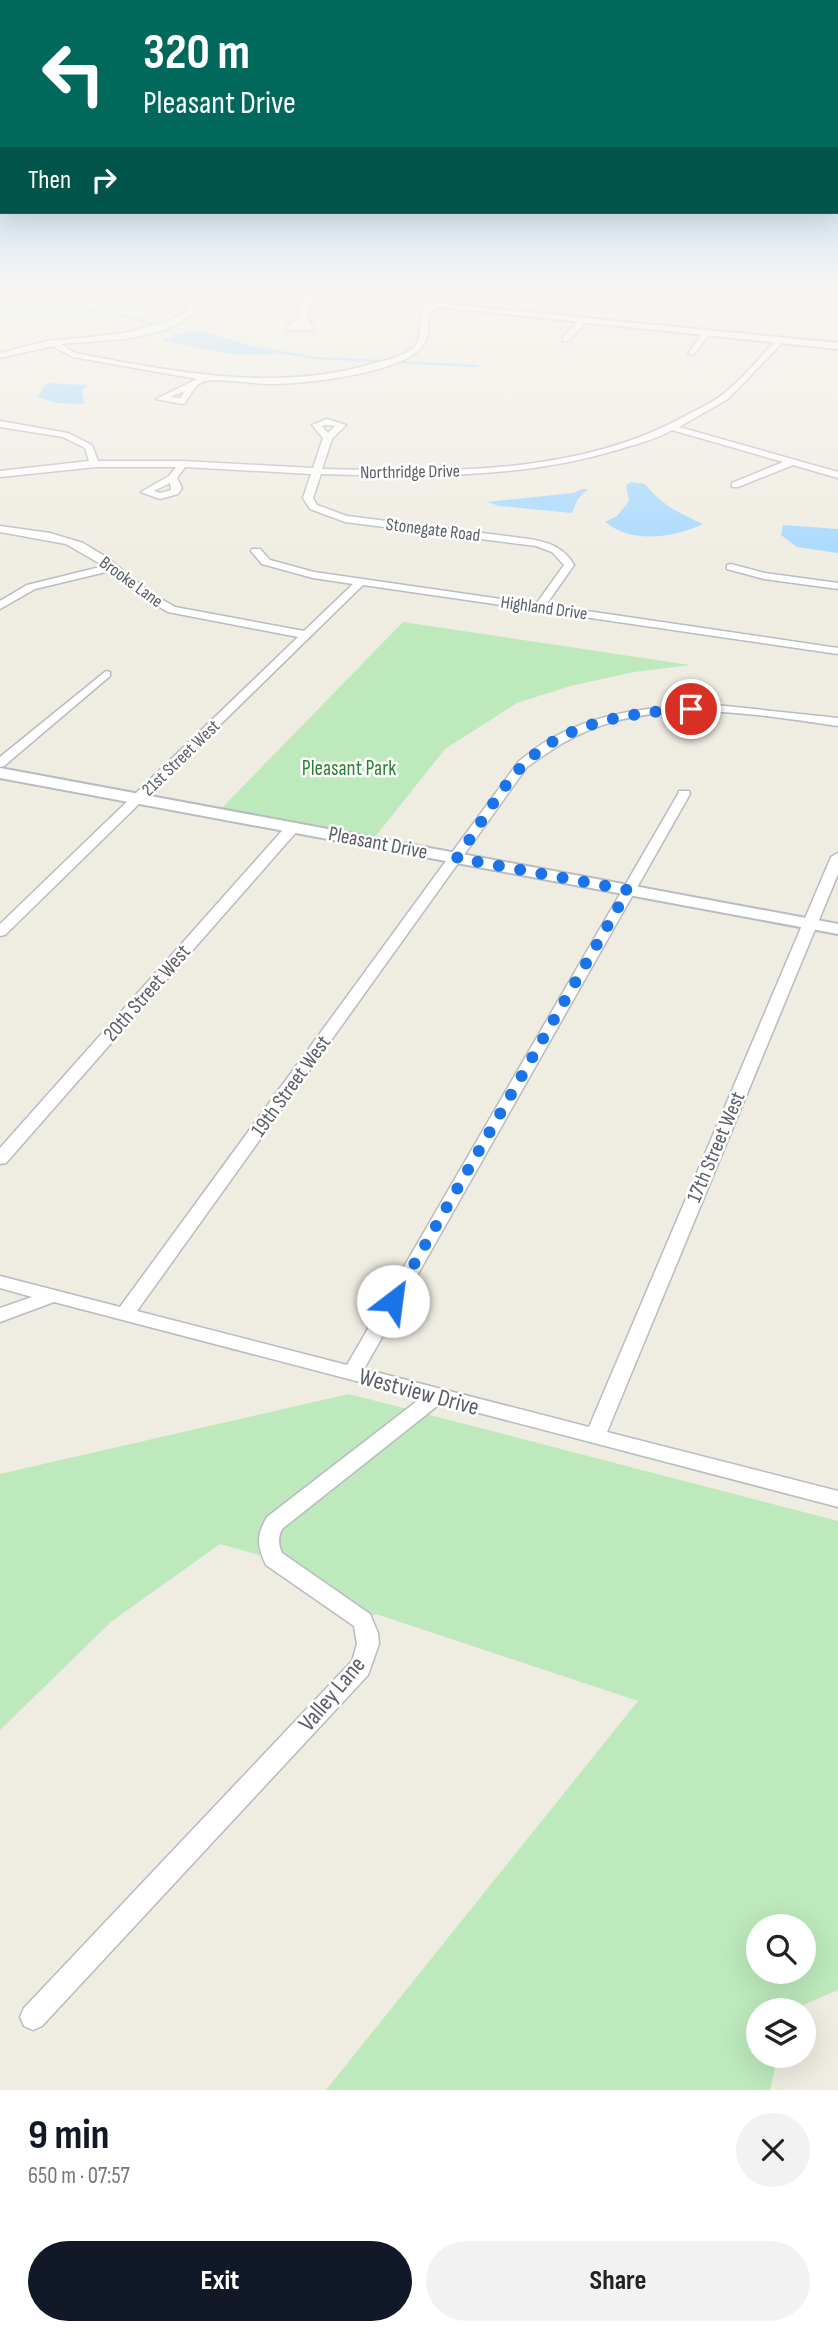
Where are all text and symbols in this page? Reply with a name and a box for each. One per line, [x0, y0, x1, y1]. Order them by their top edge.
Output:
text: 320 m [143, 24, 250, 83]
icon: left [28, 28, 119, 119]
text: Pleasant Drive [143, 84, 296, 123]
icon: right [85, 161, 123, 199]
text: Then [28, 165, 71, 196]
street label: Northridge Drive [360, 461, 460, 483]
street label: Stonegate Road [385, 514, 481, 546]
street label: Brooke Lane [95, 552, 167, 612]
street label: Highland Drive [499, 592, 589, 624]
pin [661, 679, 721, 739]
icon: arrive [672, 690, 710, 728]
street label: 21st Street West [138, 715, 225, 800]
park label: Pleasant Park [302, 756, 396, 781]
street label: Pleasant Drive [326, 821, 430, 865]
street label: 20th Street West [98, 939, 196, 1047]
street label: 19th Street West [246, 1031, 336, 1141]
street label: 17th Street West [681, 1088, 751, 1206]
position arrow [356, 1264, 430, 1338]
street label: Westview Drive [356, 1362, 482, 1422]
street label: Valley Lane [292, 1651, 372, 1737]
map controls [746, 1914, 816, 2068]
button: search [746, 1914, 816, 1984]
button: layers [746, 1998, 816, 2068]
text: 9 min [28, 2110, 110, 2161]
button: close [736, 2113, 810, 2187]
text: 650 m · 07:57 [28, 2162, 130, 2190]
button: Exit [28, 2241, 412, 2321]
button: Share [426, 2241, 810, 2321]

